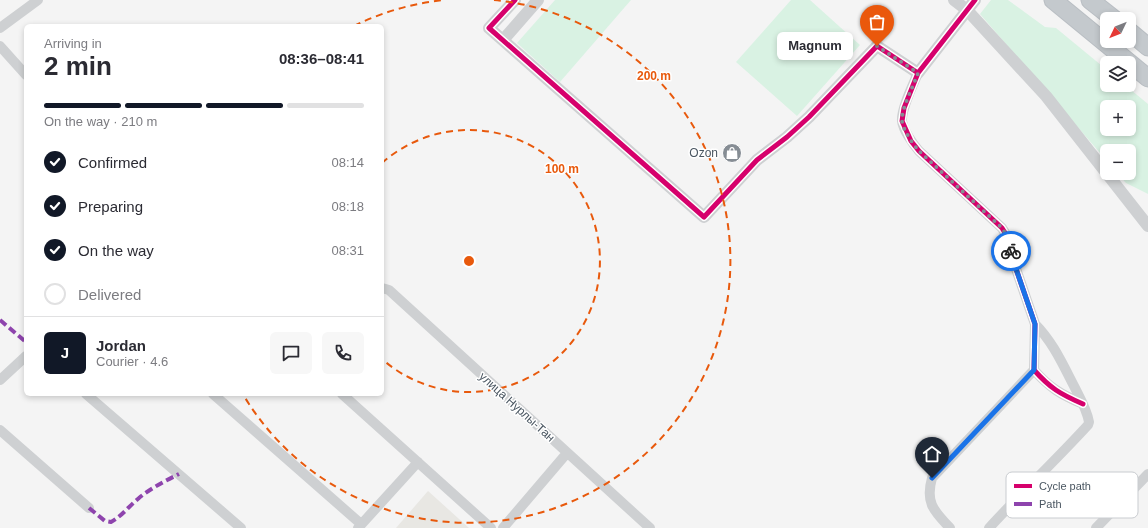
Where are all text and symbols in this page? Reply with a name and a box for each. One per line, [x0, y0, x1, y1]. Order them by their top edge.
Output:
pin [860, 5, 894, 46]
icon: bag [866, 11, 888, 33]
north arrow [1100, 12, 1136, 48]
map controls [1100, 12, 1136, 180]
callout: Magnum [777, 32, 853, 60]
text: Arriving in [44, 36, 102, 51]
text: Magnum [788, 38, 842, 53]
text: 08:36–08:41 [279, 50, 364, 67]
text: 2 min [44, 51, 112, 81]
button: layers [1100, 56, 1136, 92]
text: 200 m [637, 69, 671, 83]
button: + [1100, 100, 1136, 136]
text: On the way · 210 m [44, 114, 157, 129]
shop icon: Ozon [721, 142, 743, 164]
button: − [1100, 144, 1136, 180]
place label: Ozon [689, 146, 718, 160]
icon: check [44, 151, 66, 173]
text: Confirmed [78, 154, 147, 171]
text: 08:14 [331, 155, 364, 170]
text: 100 m [545, 162, 579, 176]
icon: check [44, 195, 66, 217]
text: Preparing [78, 198, 143, 215]
text: 08:18 [331, 199, 364, 214]
courier [991, 231, 1031, 271]
icon: check [44, 239, 66, 261]
icon: bike [1000, 240, 1022, 262]
text: On the way [78, 242, 154, 259]
text: 08:31 [331, 243, 364, 258]
centre of rings [462, 254, 476, 268]
text: Delivered [78, 286, 141, 303]
button: chat [270, 332, 312, 374]
button: phone [322, 332, 364, 374]
text: Jordan [96, 337, 146, 354]
text: J [61, 344, 69, 361]
text: Courier · 4.6 [96, 354, 168, 369]
street label: улица Нурлы-Тан [476, 369, 558, 445]
pin [915, 437, 949, 478]
icon: home [921, 443, 943, 465]
legend [1006, 472, 1138, 518]
text: Cycle path [1039, 480, 1091, 492]
text: Path [1039, 498, 1062, 510]

